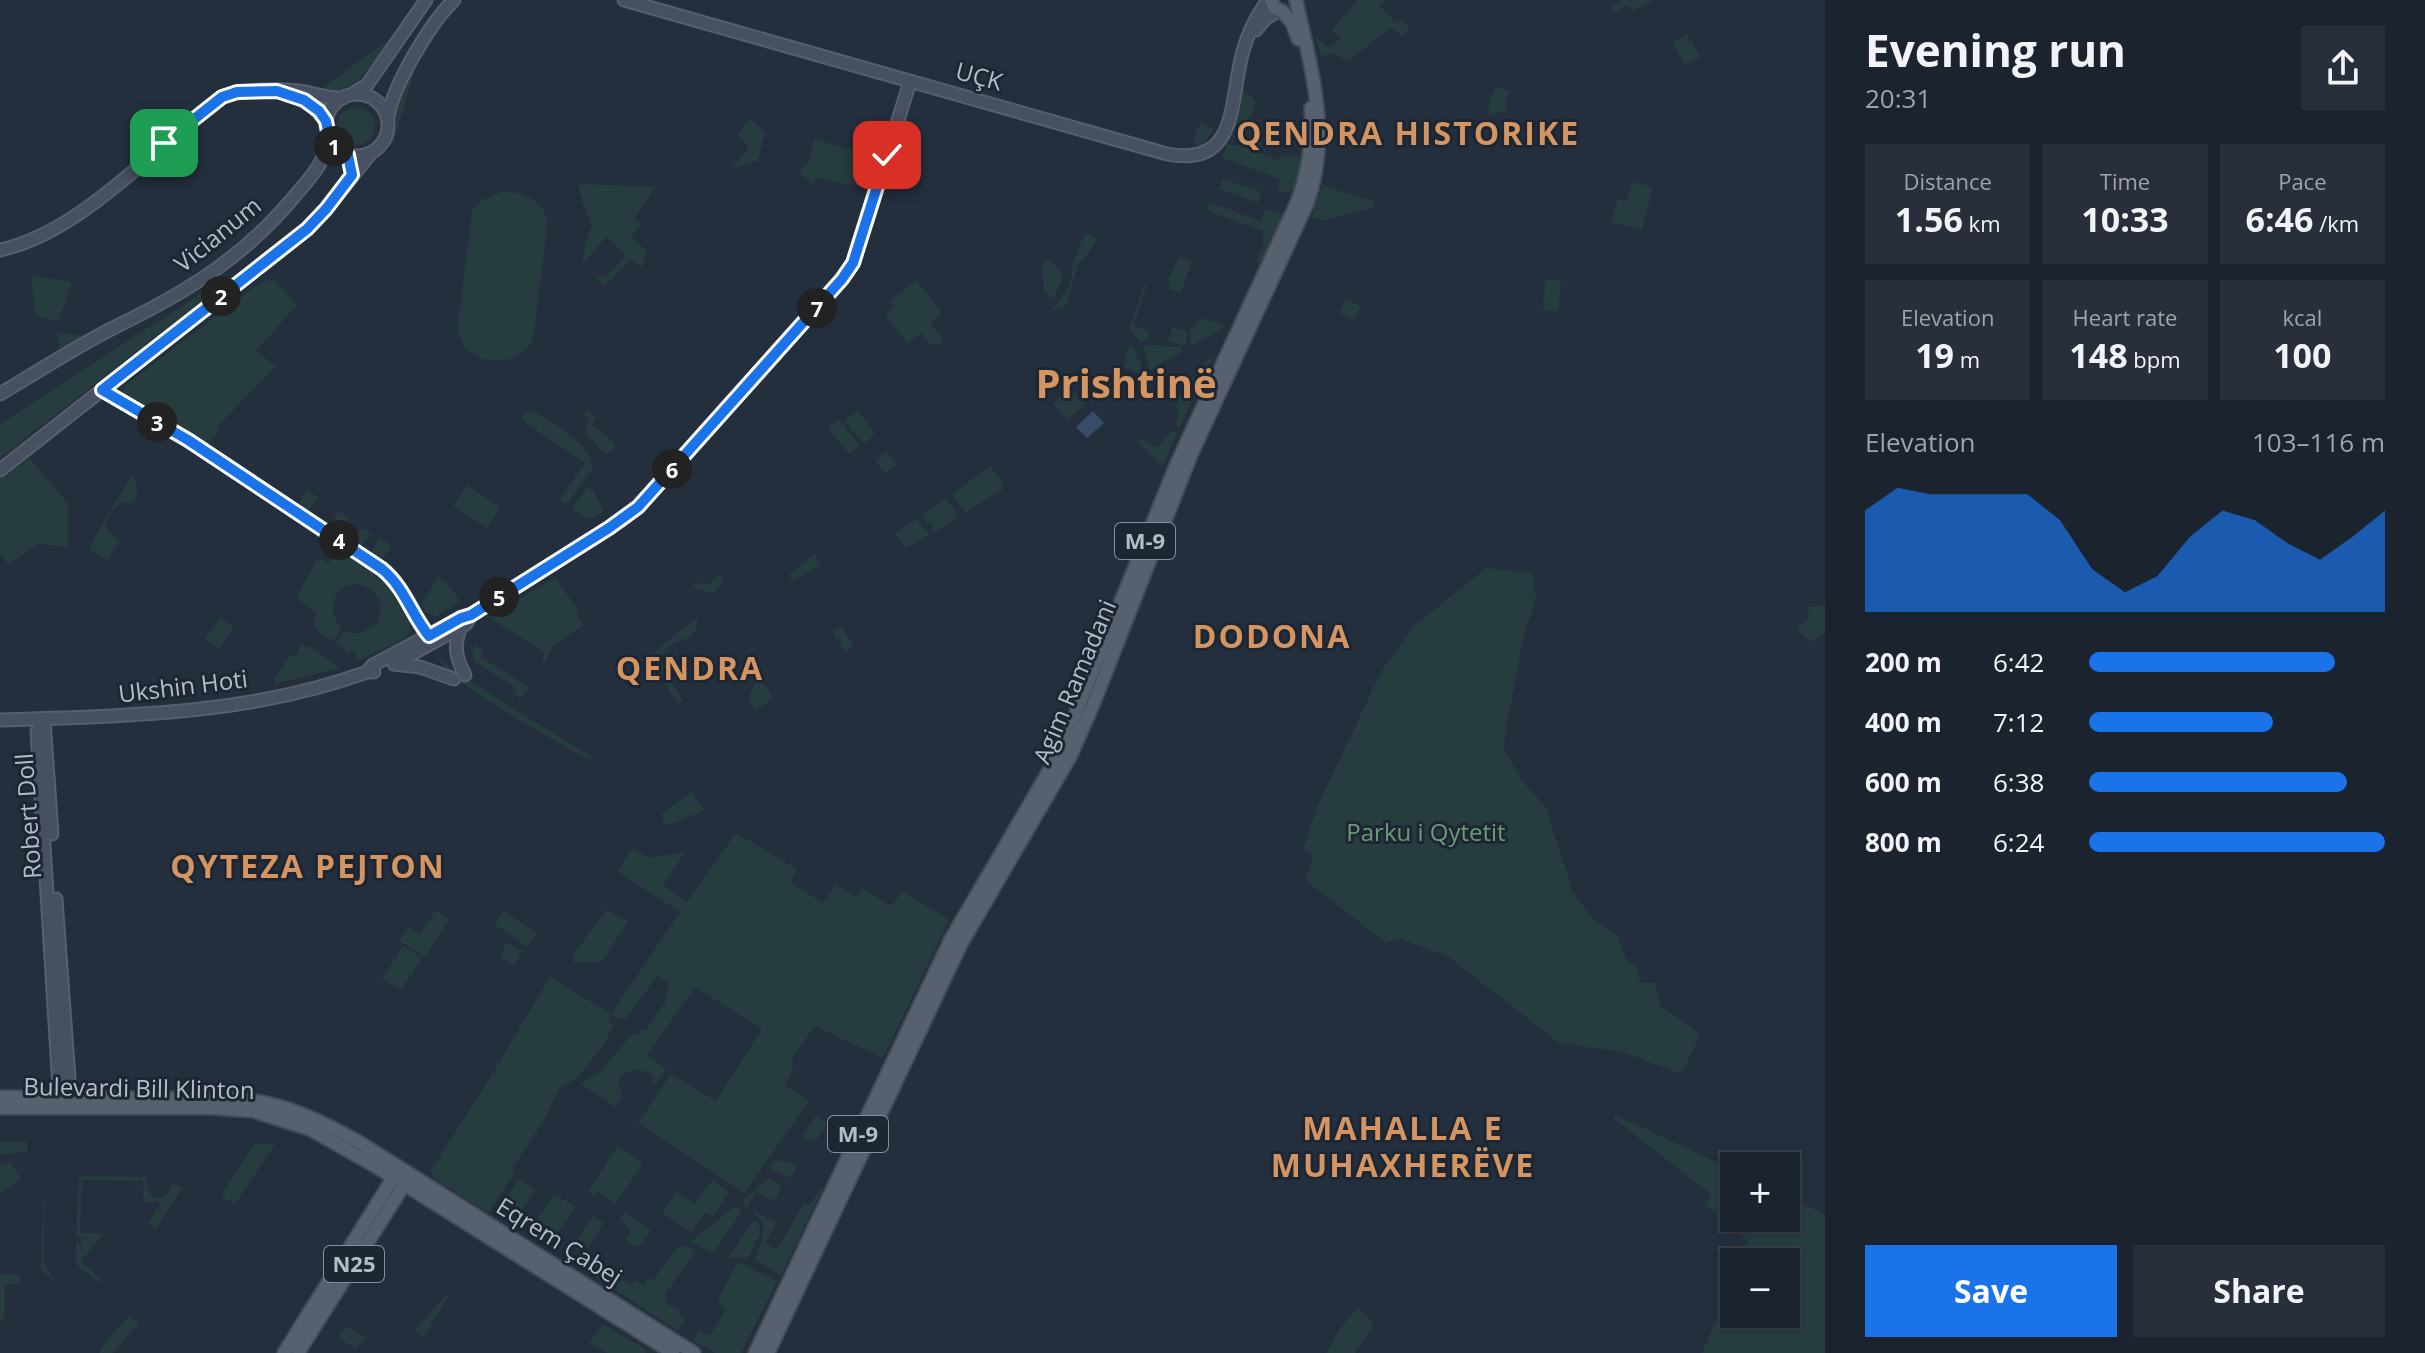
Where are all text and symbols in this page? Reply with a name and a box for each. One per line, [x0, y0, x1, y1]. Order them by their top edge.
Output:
text: Evening run [1865, 20, 2126, 80]
button: share [2301, 26, 2385, 110]
street label: UÇK [952, 53, 1007, 98]
text: 20:31 [1865, 80, 1931, 116]
pin [130, 109, 198, 177]
district label: QENDRA HISTORIKE [1236, 111, 1580, 154]
icon: arrive [142, 121, 186, 165]
pin [853, 121, 921, 189]
pin: 1 [314, 126, 354, 166]
text: 1 [328, 131, 340, 161]
icon: check [865, 133, 909, 177]
text: Distance [1903, 166, 1992, 196]
text: Time [2100, 166, 2150, 196]
text: Pace [2278, 166, 2327, 196]
street label: Vicianum [167, 189, 267, 279]
text: 1.56 [1895, 196, 1963, 242]
text: 10:33 [2081, 196, 2169, 242]
text: 6:46 [2245, 196, 2313, 242]
text: km [1963, 208, 2001, 238]
text: /km [2313, 208, 2359, 238]
pin: 2 [201, 276, 241, 316]
text: 2 [215, 281, 227, 311]
pin: 7 [797, 288, 837, 328]
text: 7 [811, 293, 823, 323]
text: Elevation [1901, 302, 1994, 332]
text: Heart rate [2073, 302, 2177, 332]
text: kcal [2282, 302, 2322, 332]
text: 19 [1915, 332, 1954, 378]
text: 148 [2069, 332, 2128, 378]
text: 100 [2273, 332, 2331, 378]
text: m [1954, 344, 1980, 374]
text: bpm [2128, 344, 2181, 374]
district label: Prishtinë [1035, 355, 1217, 410]
pin: 3 [137, 402, 177, 442]
text: 3 [151, 407, 163, 437]
text: Elevation [1865, 424, 1975, 460]
text: 103–116 m [2252, 424, 2385, 460]
pin: 6 [652, 449, 692, 489]
text: 6 [666, 454, 678, 484]
pin: 4 [319, 520, 359, 560]
road number: M-9 [1115, 523, 1175, 559]
text: 4 [333, 525, 345, 555]
pin: 5 [479, 577, 519, 617]
text: 5 [493, 582, 505, 612]
street label: Agim Ramadani [1024, 594, 1123, 769]
district label: DODONA [1193, 614, 1351, 657]
text: 200 m [1865, 644, 1942, 680]
text: 6:42 [1993, 644, 2044, 680]
district label: QENDRA [616, 646, 764, 689]
street label: Ukshin Hoti [116, 661, 249, 710]
text: 400 m [1865, 704, 1942, 740]
text: 7:12 [1993, 704, 2044, 740]
street label: Robert Doll [7, 752, 48, 880]
text: 600 m [1865, 764, 1942, 800]
text: 6:38 [1993, 764, 2044, 800]
park label: Parku i Qytetit [1346, 815, 1506, 848]
text: 800 m [1865, 824, 1942, 860]
text: 6:24 [1993, 824, 2044, 860]
district label: QYTEZA PEJTON [170, 844, 446, 887]
street label: Bulevardi Bill Klinton [23, 1069, 255, 1106]
district label: MAHALLA E MUHAXHERËVE [1271, 1106, 1535, 1186]
road number: M-9 [828, 1116, 888, 1152]
map controls [1720, 1152, 1800, 1328]
button: + [1720, 1152, 1800, 1232]
street label: Eqrem Çabej [491, 1189, 629, 1292]
button: Save [1865, 1245, 2117, 1337]
button: Share [2133, 1245, 2385, 1337]
road number: N25 [324, 1246, 384, 1282]
button: − [1720, 1248, 1800, 1328]

